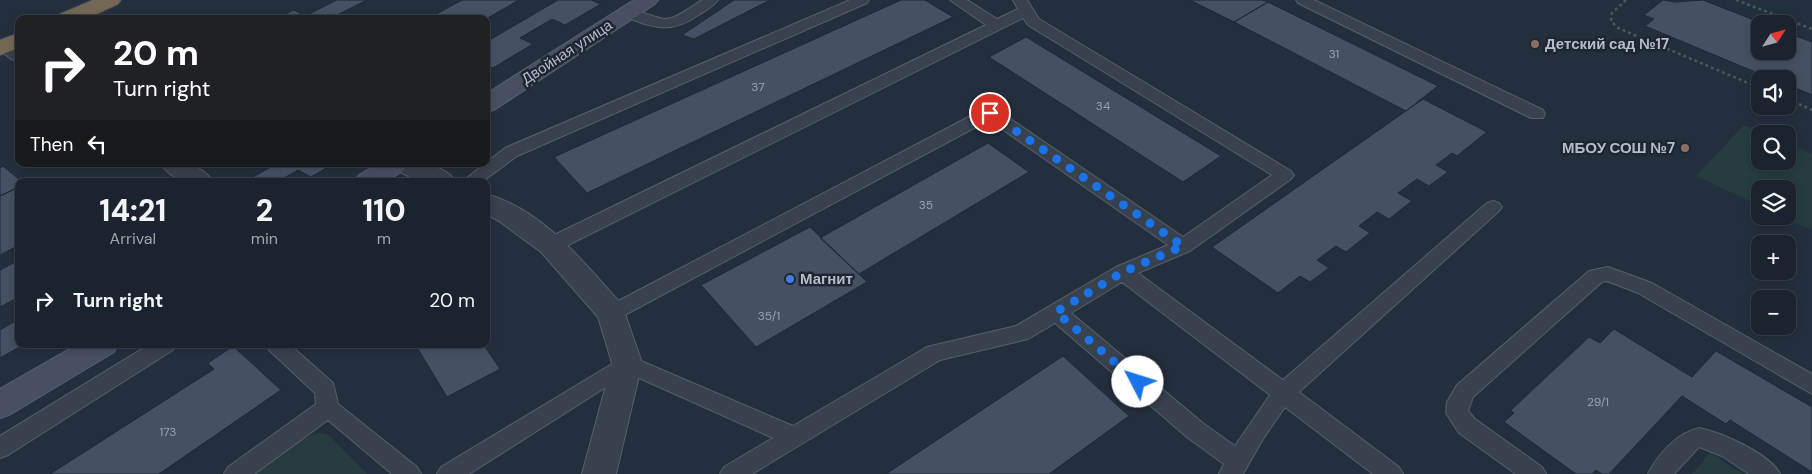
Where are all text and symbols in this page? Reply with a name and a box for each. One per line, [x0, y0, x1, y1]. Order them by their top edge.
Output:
street label: Двойная улица [518, 15, 617, 89]
north arrow [1751, 15, 1796, 60]
map controls [1751, 15, 1796, 335]
text: 20 m [113, 30, 199, 76]
place label: Детский сад №17 [1545, 34, 1669, 54]
icon: right [30, 35, 95, 100]
marker: Детский сад №17 [1529, 38, 1541, 50]
house number: 31 [1329, 46, 1339, 62]
button: sound [1751, 70, 1796, 115]
text: Turn right [113, 74, 210, 103]
house number: 37 [751, 79, 765, 95]
pin [969, 92, 1011, 134]
house number: 34 [1096, 98, 1110, 114]
icon: arrive [976, 99, 1004, 127]
button: search [1751, 125, 1796, 170]
icon: left [83, 130, 111, 158]
text: Then [30, 132, 73, 157]
place label: МБОУ СОШ №7 [1562, 138, 1675, 158]
marker: МБОУ СОШ №7 [1679, 142, 1691, 154]
button: layers [1751, 180, 1796, 225]
text: 14:21 [99, 191, 166, 230]
text: 2 [256, 191, 273, 230]
text: 110 [362, 191, 406, 230]
house number: 35 [919, 197, 933, 213]
text: Arrival [110, 228, 156, 249]
text: min [251, 228, 278, 249]
text: m [377, 228, 391, 249]
button: + [1751, 235, 1796, 280]
place label: Магнит [800, 269, 853, 289]
marker: Магнит [784, 273, 796, 285]
icon: right [30, 287, 58, 315]
text: Turn right [73, 288, 163, 313]
text: 20 m [429, 288, 475, 313]
button: − [1751, 290, 1796, 335]
house number: 35/1 [758, 308, 780, 324]
position arrow [1111, 355, 1163, 407]
house number: 29/1 [1587, 394, 1609, 410]
house number: 173 [160, 424, 176, 440]

